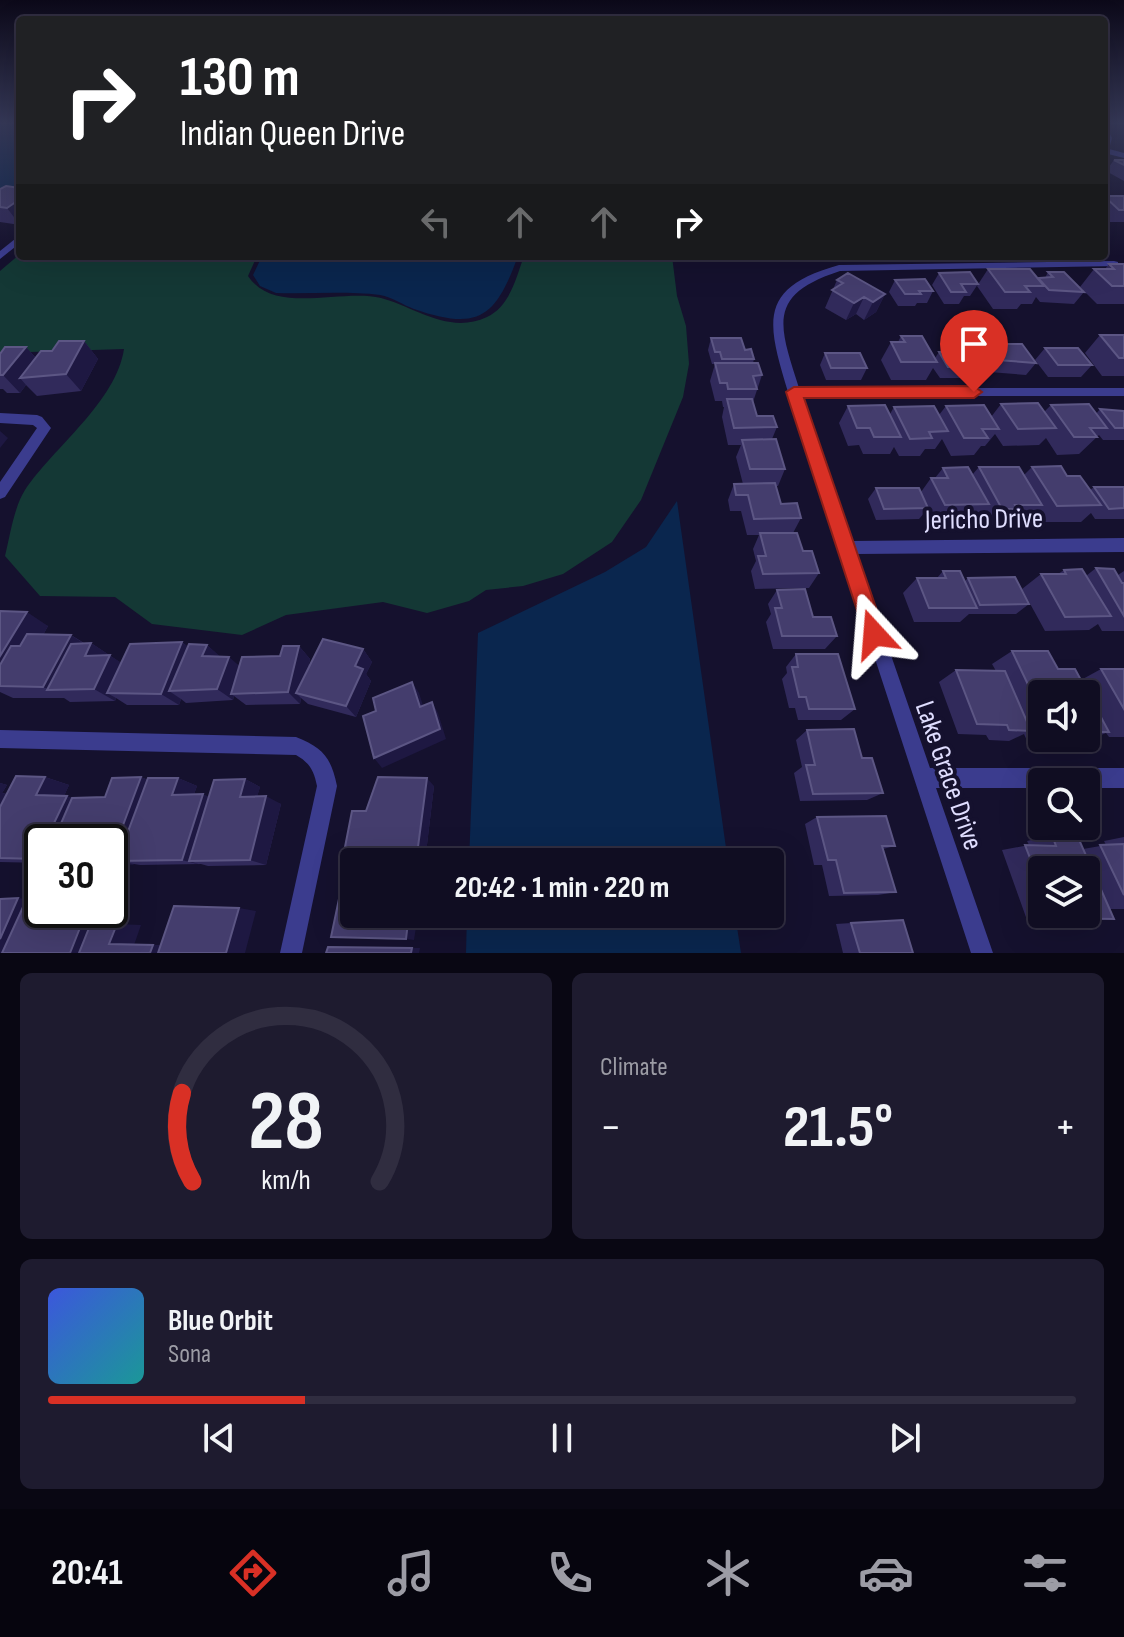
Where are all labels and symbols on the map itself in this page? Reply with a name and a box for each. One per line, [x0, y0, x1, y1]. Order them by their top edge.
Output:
pin [940, 310, 1008, 392]
street label: Jericho Drive [924, 502, 1044, 537]
position arrow [832, 592, 916, 676]
street label: Lake Grace Drive [908, 697, 989, 854]
speed limit sign: 30 [24, 824, 128, 928]

